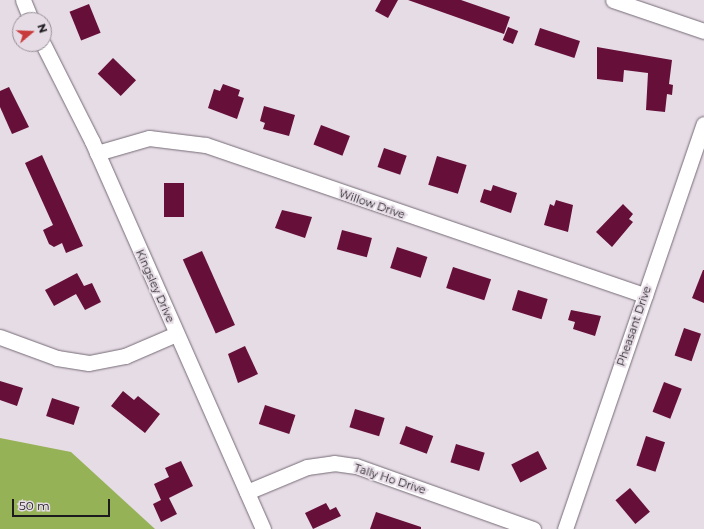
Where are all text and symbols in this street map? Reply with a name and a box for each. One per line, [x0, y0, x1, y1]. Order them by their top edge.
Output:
north arrow [12, 12, 52, 52]
text: N [34, 22, 50, 35]
street label: Willow Drive [337, 187, 407, 221]
street label: Kingsley Drive [133, 248, 177, 324]
street label: Pheasant Drive [614, 284, 654, 368]
street label: Tally Ho Drive [352, 461, 428, 497]
scale bar [14, 491, 112, 517]
text: 50 m [19, 498, 50, 513]

